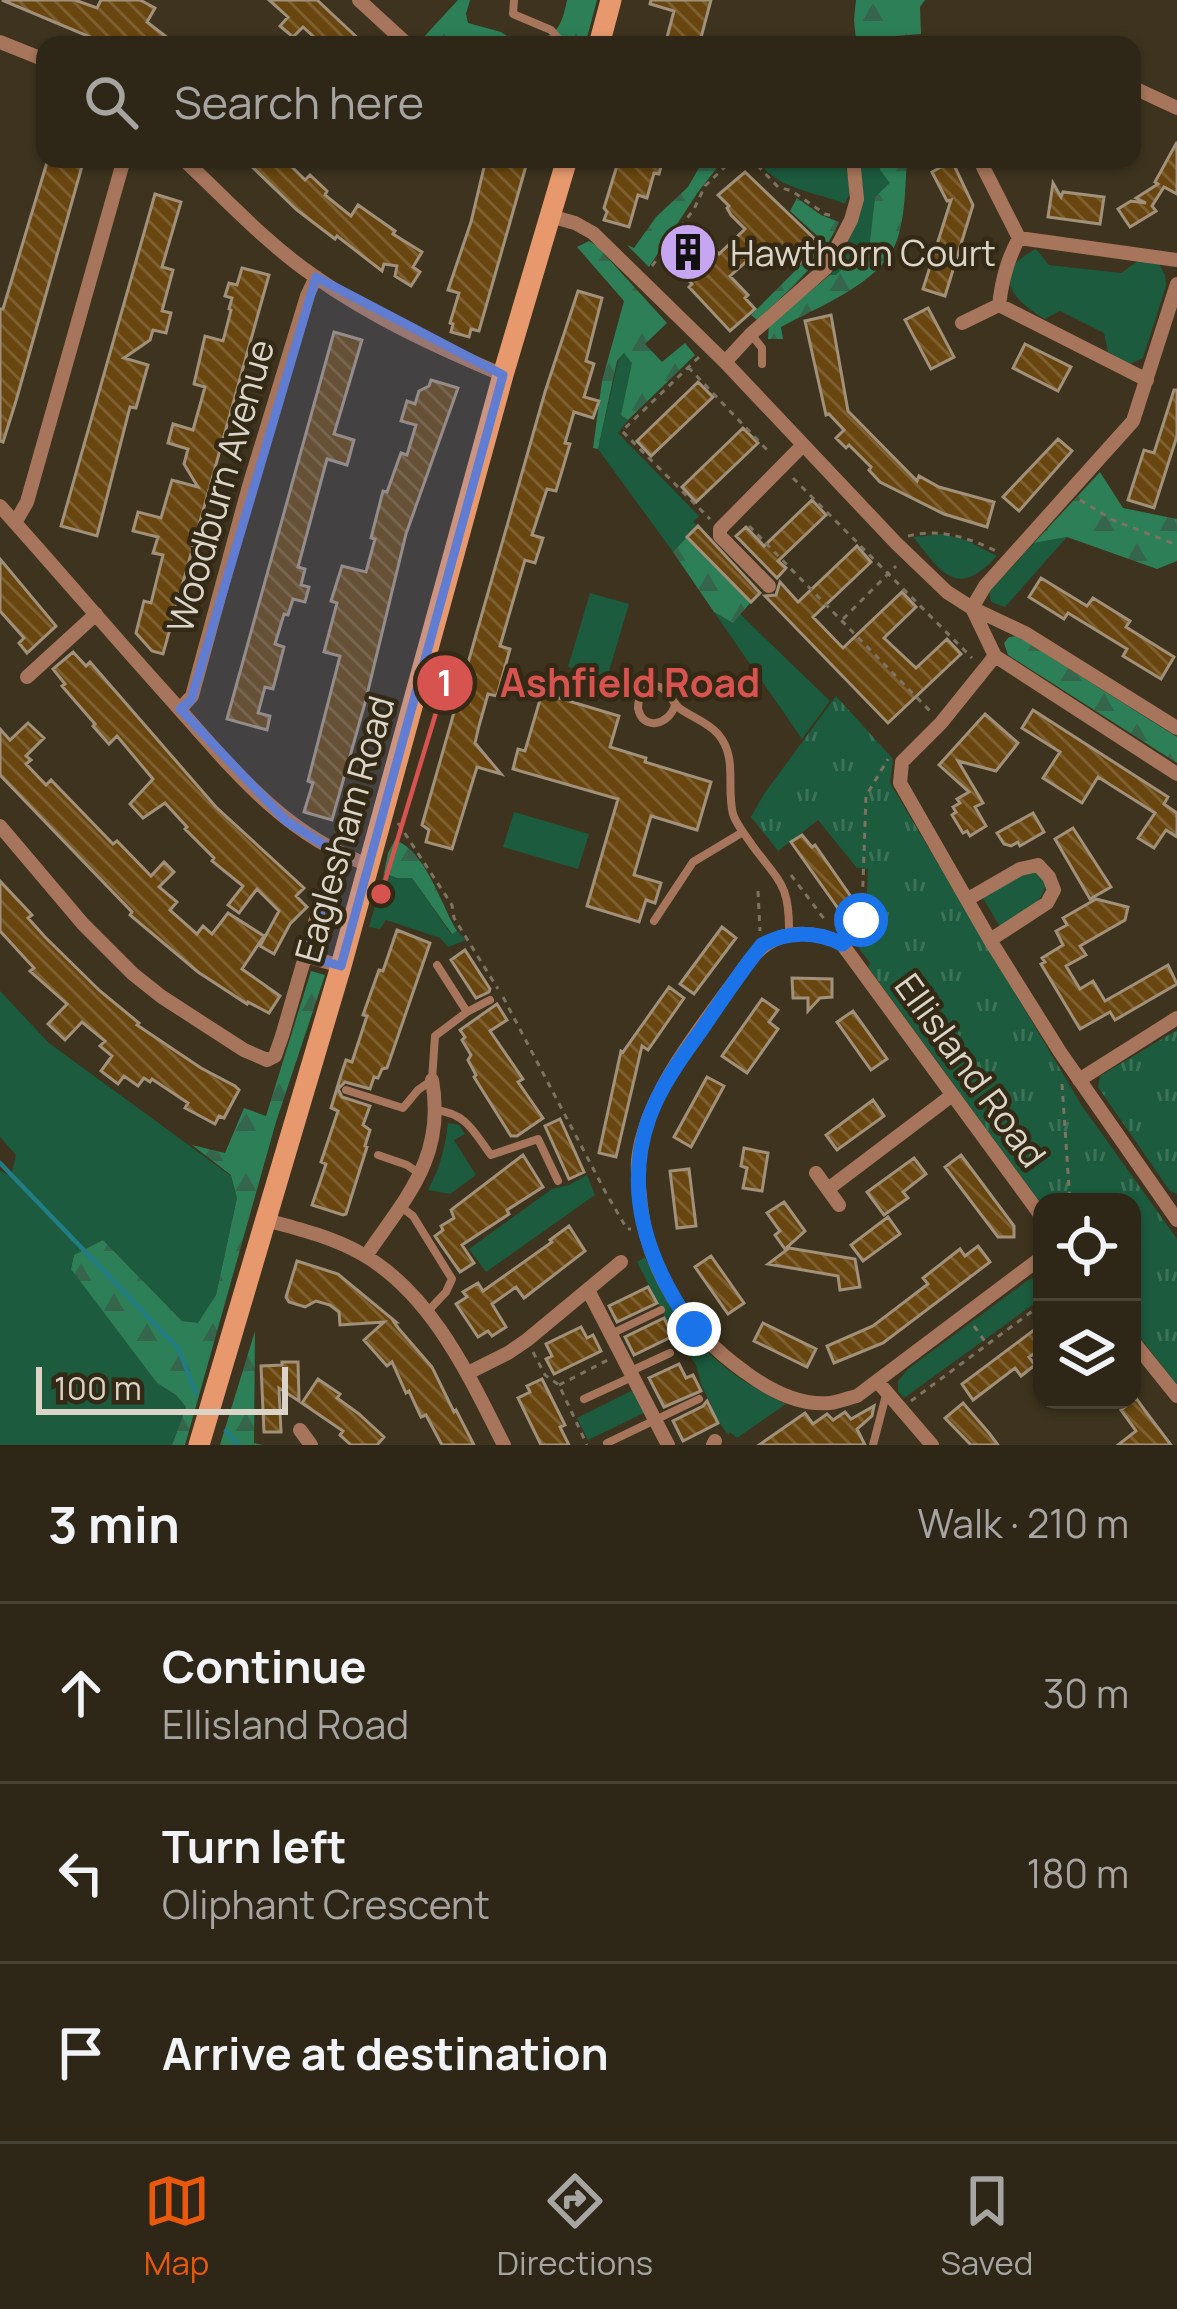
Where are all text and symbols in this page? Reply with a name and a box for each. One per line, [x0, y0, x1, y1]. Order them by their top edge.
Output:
search box [36, 36, 1141, 168]
icon: search [78, 69, 144, 135]
text: Search here [174, 71, 424, 133]
building icon: Hawthorn Court [657, 221, 719, 283]
place label: Hawthorn Court [730, 228, 996, 277]
street label: Woodburn Avenue [155, 334, 285, 638]
callout: Ashfield Road [415, 645, 784, 720]
text: Ashfield Road [500, 655, 760, 709]
text: 1 [437, 658, 453, 707]
street label: Eaglesham Road [283, 690, 405, 968]
route start [834, 893, 888, 947]
street label: Ellisland Road [884, 963, 1058, 1177]
map controls [1033, 1193, 1141, 1409]
button: locate [1033, 1193, 1141, 1301]
button: layers [1033, 1301, 1141, 1409]
route end [667, 1302, 721, 1356]
scale bar [36, 1361, 288, 1414]
text: 100 m [54, 1365, 142, 1410]
text: 3 min [48, 1489, 180, 1558]
text: Walk · 210 m [918, 1496, 1129, 1550]
text: Continue [162, 1635, 367, 1697]
icon: ahead [48, 1660, 114, 1726]
text: 30 m [1043, 1666, 1129, 1720]
text: Ellisland Road [162, 1697, 409, 1751]
text: Turn left [162, 1815, 347, 1877]
icon: left [48, 1840, 114, 1906]
text: 180 m [1026, 1846, 1129, 1900]
text: Oliphant Crescent [162, 1877, 490, 1931]
icon: arrive [48, 2020, 114, 2086]
text: Arrive at destination [162, 2022, 609, 2084]
tab: Map [144, 2168, 210, 2285]
tab: Directions [497, 2168, 653, 2285]
tab: Saved [940, 2168, 1033, 2285]

